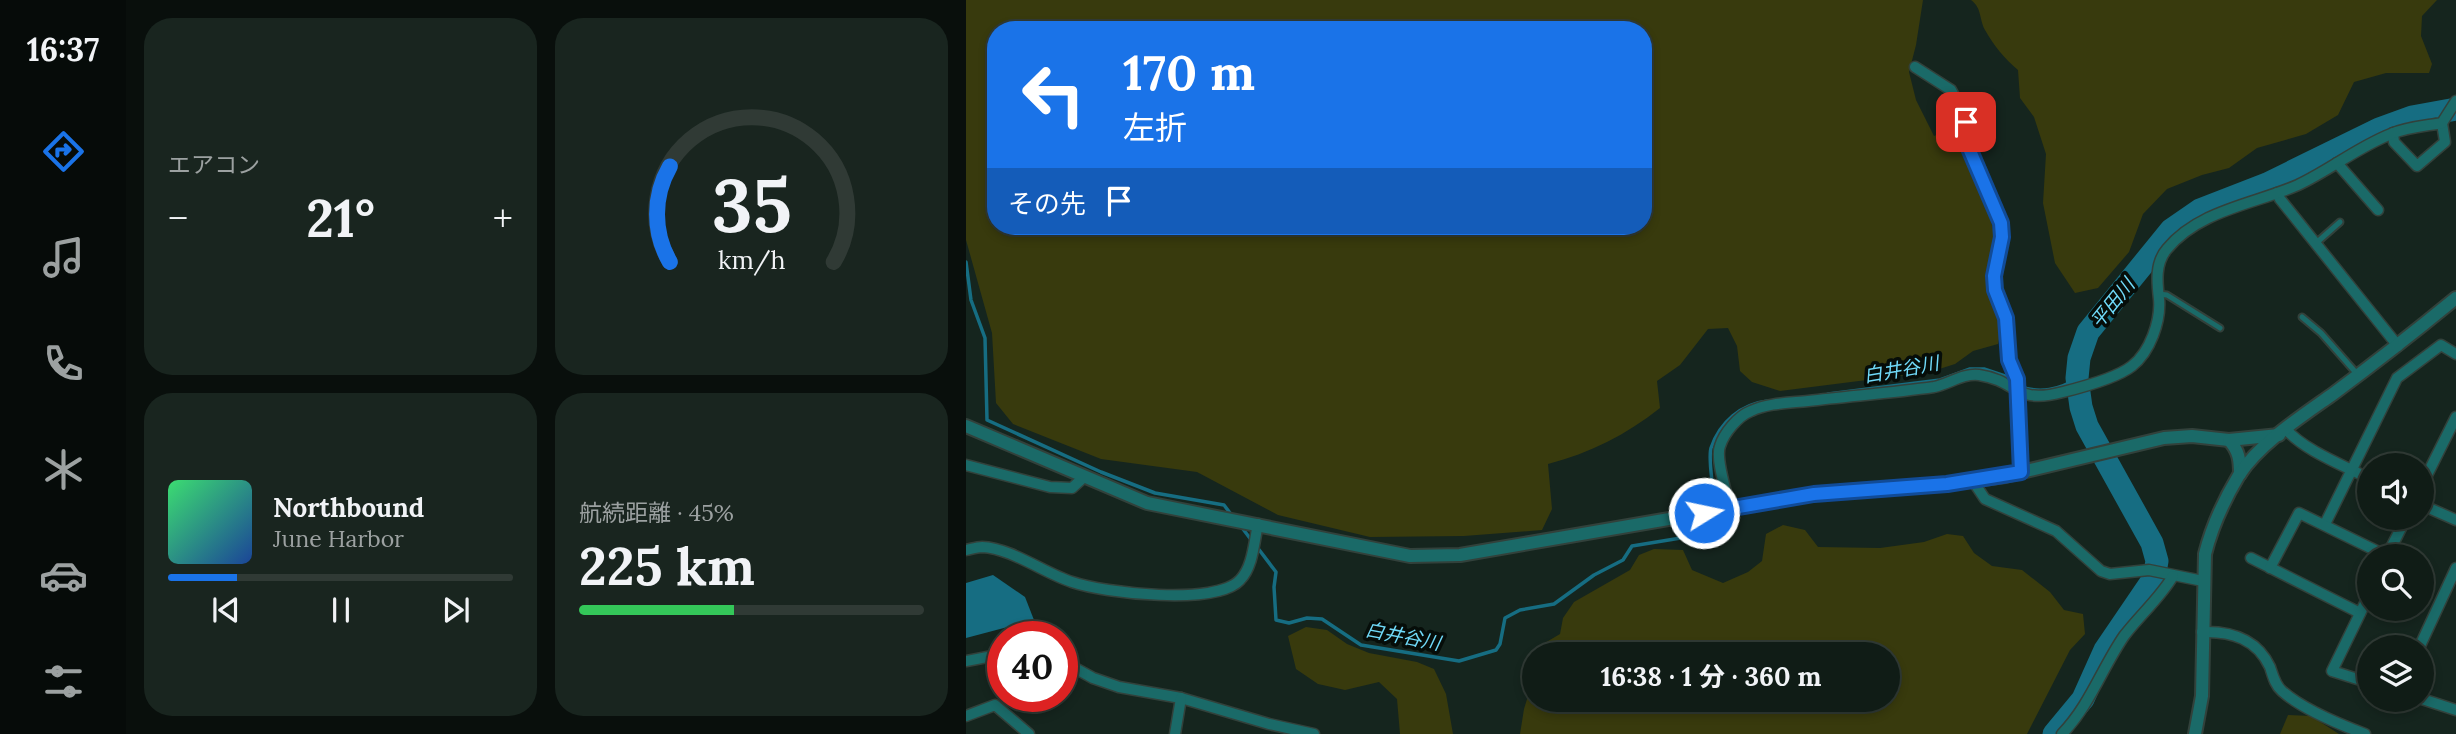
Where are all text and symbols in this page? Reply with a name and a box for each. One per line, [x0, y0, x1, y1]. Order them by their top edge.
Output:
text: 16:37 [27, 29, 99, 70]
text: 170 m [1123, 41, 1255, 103]
icon: left [1008, 49, 1099, 140]
pin [1936, 92, 1996, 152]
icon: arrive [1947, 103, 1985, 141]
text: 左折 [1123, 107, 1187, 148]
icon: directions [39, 127, 88, 176]
text: エアコン [168, 150, 260, 179]
text: 35 [711, 160, 792, 253]
icon: arrive [1100, 182, 1138, 220]
text: 21° [306, 185, 375, 251]
text: その先 [1008, 187, 1086, 220]
text: − [168, 194, 188, 242]
text: + [493, 194, 513, 242]
icon: music [39, 233, 88, 282]
text: km/h [718, 244, 785, 276]
water label: 平田川 [2085, 272, 2141, 333]
icon: phone [39, 339, 88, 388]
water label: 白井谷川 [1861, 350, 1942, 387]
icon: climate [39, 445, 88, 494]
map controls [2357, 453, 2434, 712]
button: sound [2357, 453, 2434, 530]
position arrow [1667, 476, 1741, 550]
text: Northbound [273, 491, 424, 524]
text: 航続距離 · 45% [579, 498, 734, 527]
text: June Harbor [273, 524, 404, 553]
text: 225 km [579, 533, 755, 599]
button: search [2357, 544, 2434, 621]
icon: car [39, 551, 88, 600]
icon: previous [207, 591, 245, 629]
icon: pause [322, 591, 360, 629]
icon: next [437, 591, 475, 629]
water label: 白井谷川 [1363, 617, 1445, 655]
speed limit sign: 40 [987, 621, 1078, 712]
button: layers [2357, 635, 2434, 712]
icon: filters [39, 657, 88, 706]
text: 16:38 · 1 分 · 360 m [1601, 660, 1821, 693]

